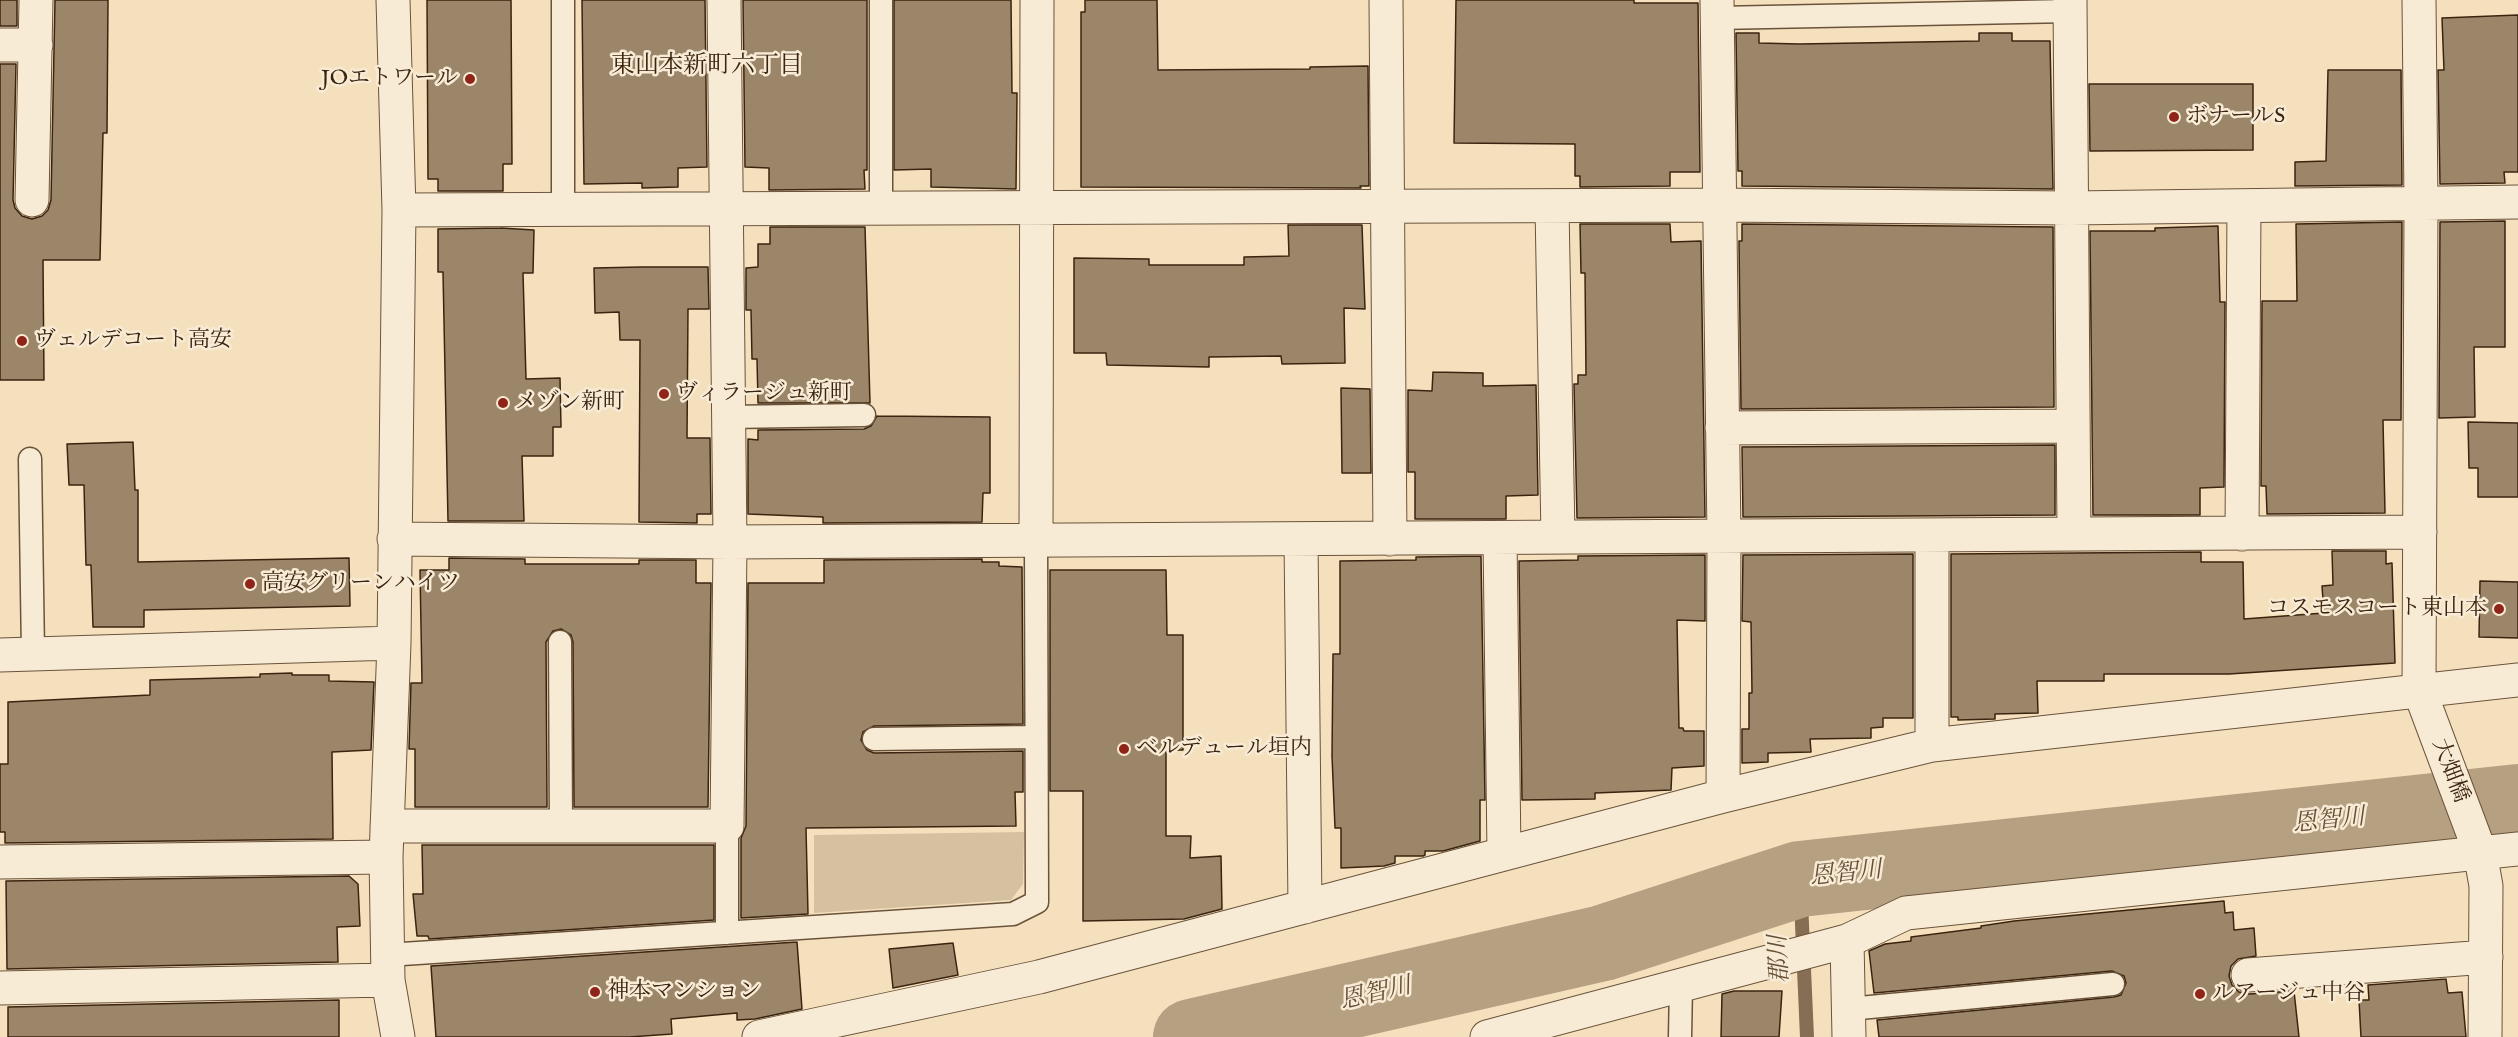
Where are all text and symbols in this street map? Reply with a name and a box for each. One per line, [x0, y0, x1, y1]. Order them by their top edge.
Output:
district label: 東山本新町六丁目 [611, 53, 803, 81]
place label: JOエトワール [321, 66, 458, 92]
marker: JOエトワール [463, 72, 477, 86]
place label: ボナールS [2186, 104, 2285, 130]
marker: ボナールS [2167, 110, 2181, 124]
place label: ヴェルデコート高安 [34, 328, 232, 354]
marker: ヴェルデコート高安 [15, 334, 29, 348]
place label: ヴィラージュ新町 [676, 381, 852, 407]
marker: ヴィラージュ新町 [657, 387, 671, 401]
place label: メゾン新町 [515, 390, 625, 416]
marker: メゾン新町 [496, 396, 510, 410]
place label: 高安グリーンハイツ [262, 571, 460, 597]
marker: 高安グリーンハイツ [243, 577, 257, 591]
place label: コスモスコート東山本 [2267, 596, 2487, 622]
marker: コスモスコート東山本 [2492, 602, 2506, 616]
street label: 大畑橋 [2425, 735, 2473, 807]
place label: ベルデュール垣内 [1136, 736, 1312, 762]
marker: ベルデュール垣内 [1117, 742, 1131, 756]
water label: 恩智川 [2292, 804, 2366, 840]
water label: 恩智川 [1809, 857, 1883, 893]
water label: 郡川 [1765, 934, 1797, 984]
water label: 恩智川 [1338, 973, 1414, 1017]
place label: 神本マンション [607, 979, 761, 1005]
place label: ルアージュ中谷 [2212, 981, 2365, 1007]
marker: 神本マンション [588, 985, 602, 999]
marker: ルアージュ中谷 [2193, 987, 2207, 1001]

